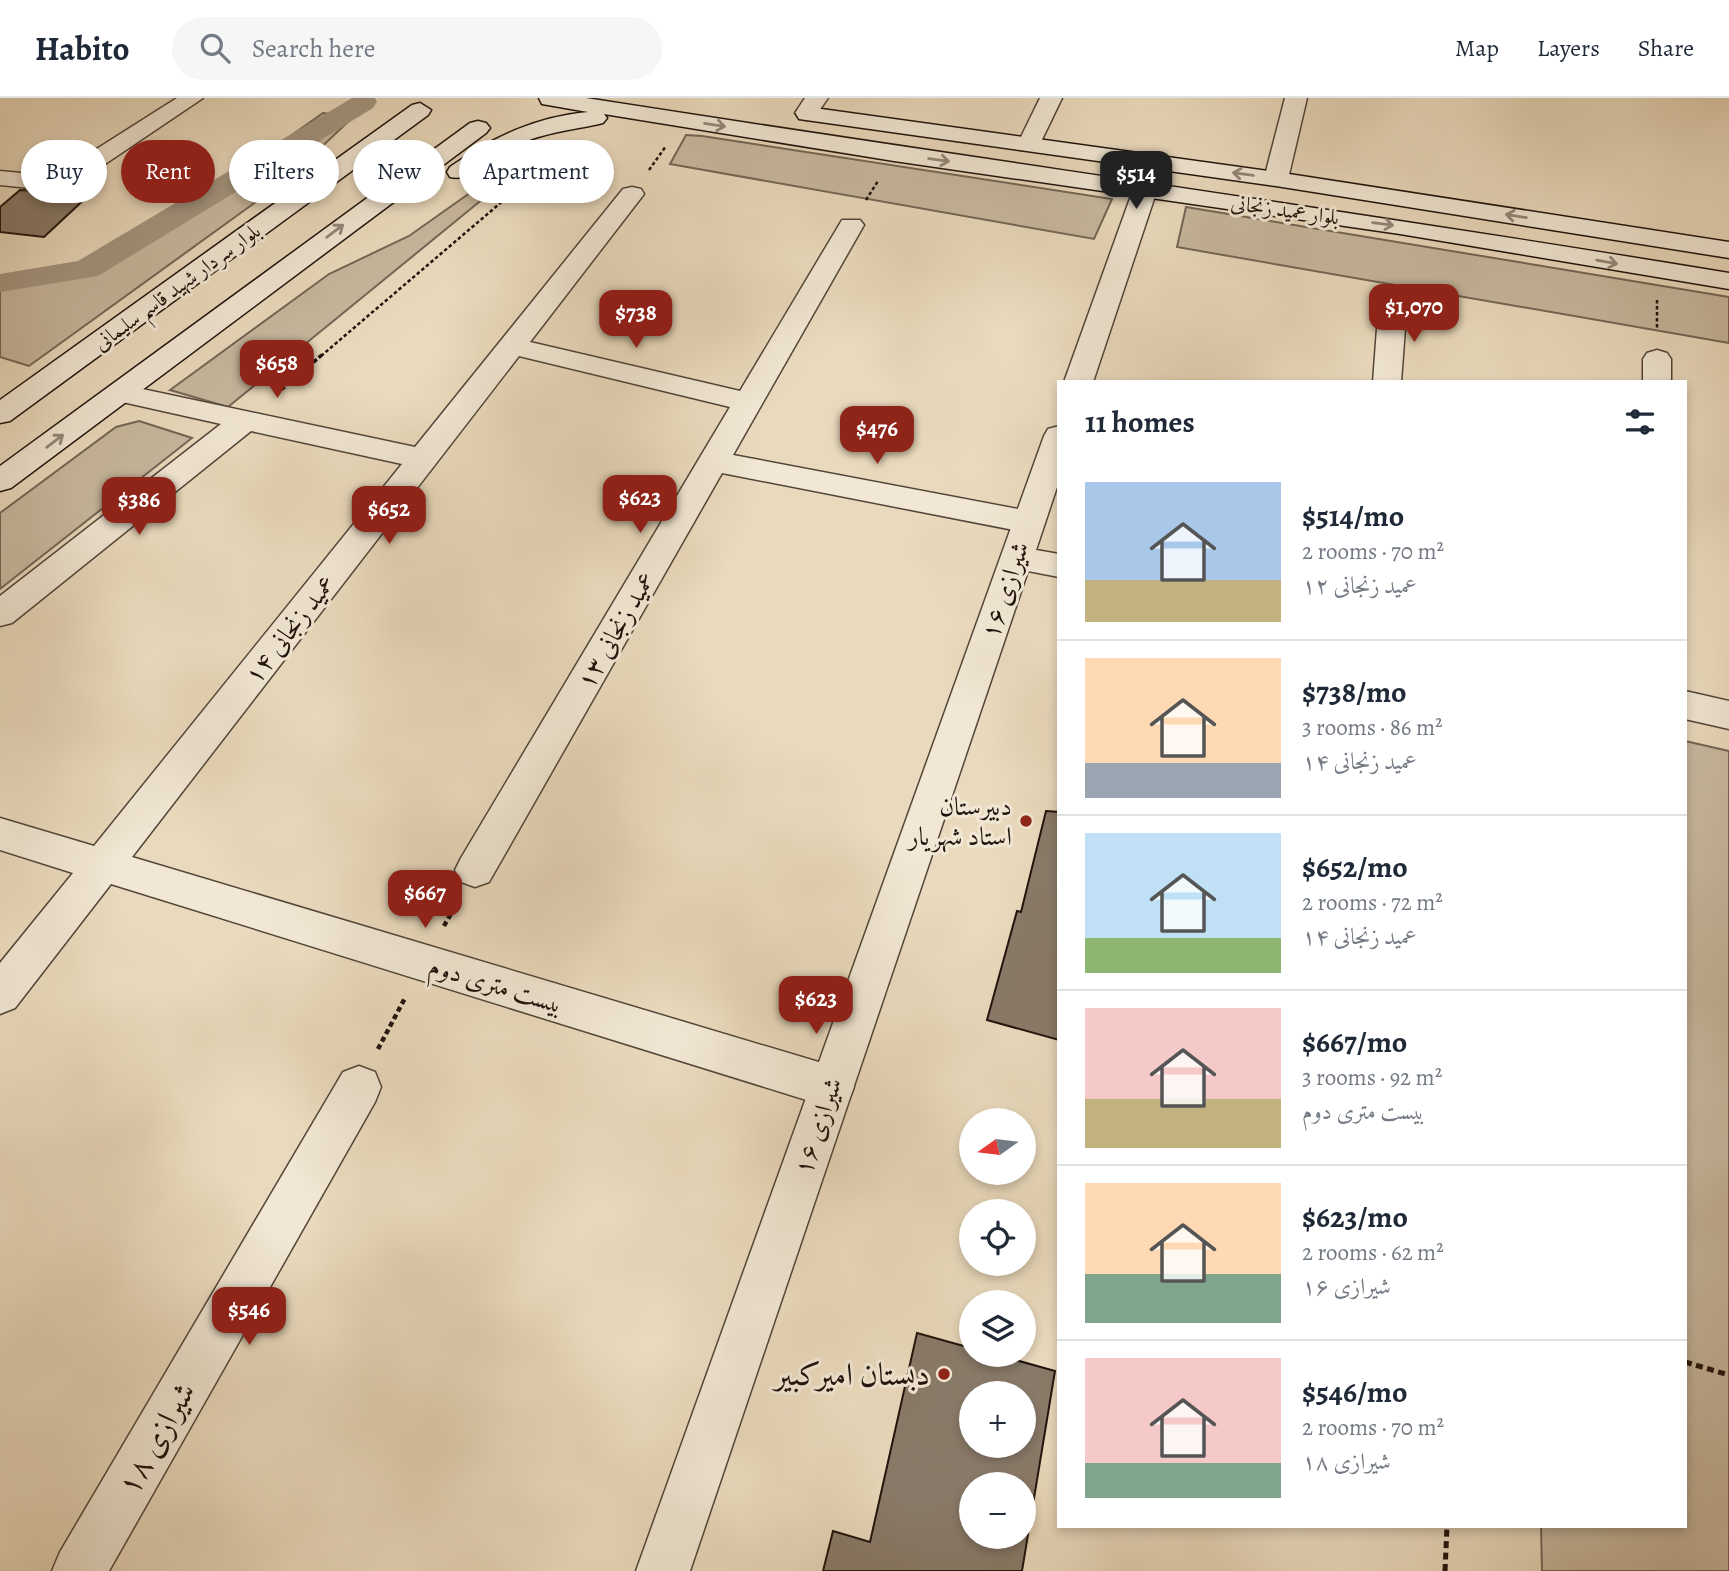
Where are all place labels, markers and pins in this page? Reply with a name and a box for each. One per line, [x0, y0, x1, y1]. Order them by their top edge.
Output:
pin: $514 [1095, 152, 1177, 211]
pin: $1,070 [1357, 285, 1471, 344]
pin: $738 [595, 290, 677, 350]
pin: $658 [236, 341, 318, 400]
pin: $476 [836, 406, 918, 466]
pin: $623 [599, 476, 681, 535]
pin: $386 [98, 478, 180, 537]
pin: $652 [348, 486, 430, 546]
place label: دبیرستان استاد شهریار [905, 789, 1012, 854]
marker: دبیرستان استاد شهریار [1018, 813, 1034, 829]
pin: $667 [384, 870, 466, 930]
pin: $623 [775, 976, 857, 1036]
pin: $546 [208, 1288, 290, 1347]
place label: دبستان امیرکبیر [771, 1352, 930, 1396]
marker: دبستان امیرکبیر [936, 1366, 952, 1382]

